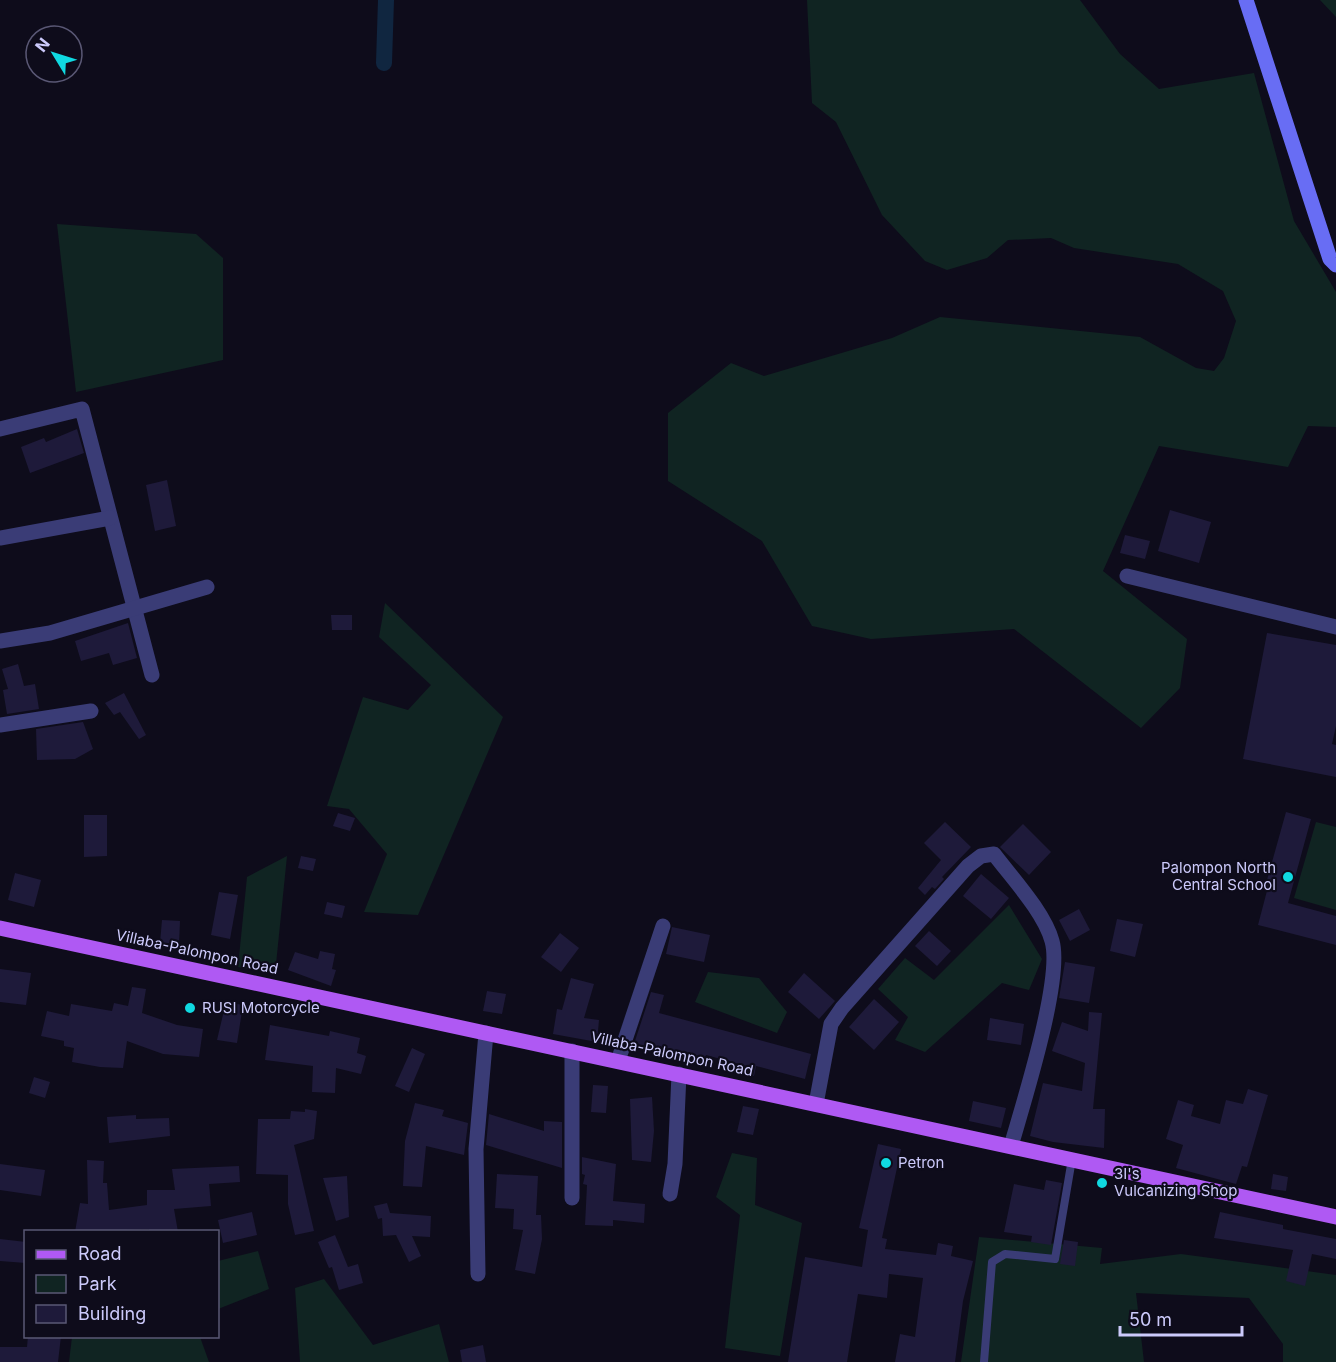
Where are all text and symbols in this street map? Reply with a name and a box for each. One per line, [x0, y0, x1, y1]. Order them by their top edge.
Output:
north arrow [24, 24, 84, 84]
text: N [31, 34, 54, 56]
place label: Palompon North Central School [1161, 858, 1276, 894]
marker: Palompon North Central School [1281, 870, 1295, 884]
street label: Villaba-Palompon Road [114, 925, 280, 978]
place label: RUSI Motorcycle [202, 998, 320, 1017]
marker: RUSI Motorcycle [183, 1001, 197, 1015]
street label: Villaba-Palompon Road [589, 1027, 755, 1080]
place label: Petron [898, 1153, 944, 1172]
marker: Petron [879, 1156, 893, 1170]
place label: 3I's Vulcanizing Shop [1114, 1164, 1237, 1200]
marker: 3I's Vulcanizing Shop [1095, 1176, 1109, 1190]
legend [24, 1230, 219, 1338]
text: Road [78, 1243, 121, 1264]
text: Park [78, 1273, 117, 1294]
scale bar [1120, 1299, 1242, 1337]
text: Building [78, 1303, 146, 1324]
text: 50 m [1129, 1309, 1172, 1330]

